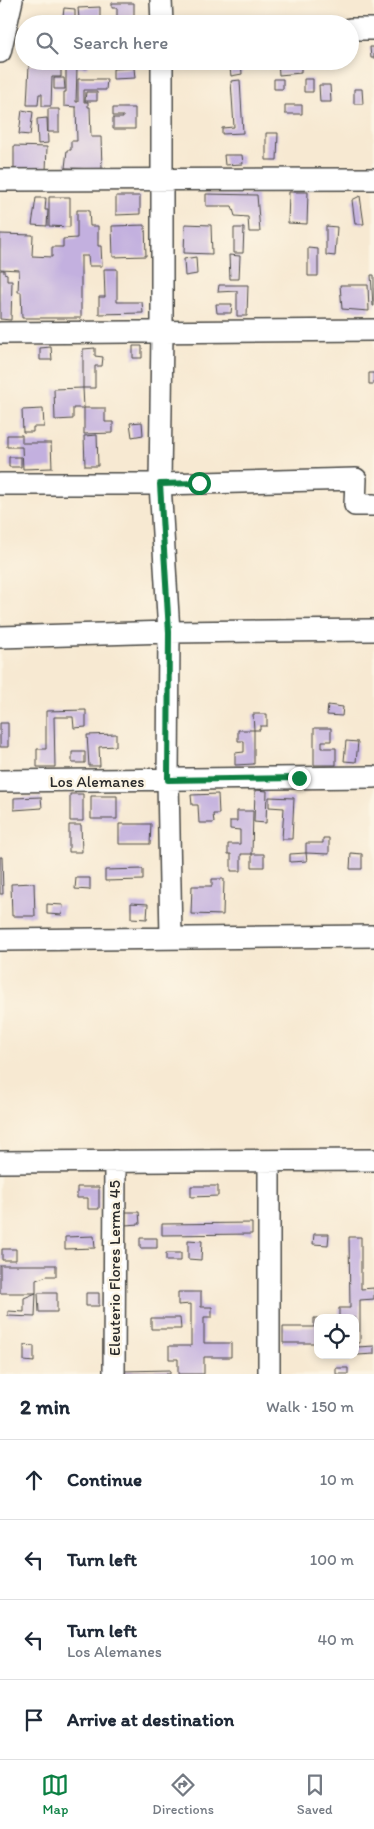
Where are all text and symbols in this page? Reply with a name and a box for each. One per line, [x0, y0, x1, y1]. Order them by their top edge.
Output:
search box [15, 15, 359, 70]
icon: search [33, 29, 61, 57]
text: Search here [73, 31, 168, 54]
route start [188, 472, 211, 495]
route end [288, 767, 311, 790]
street label: Los Alemanes [50, 772, 144, 791]
street label: Eleuterio Flores Lerma 45 [105, 1180, 124, 1356]
map controls [314, 1314, 359, 1359]
button: locate [314, 1314, 359, 1359]
text: 2 min [20, 1394, 70, 1419]
text: Walk · 150 m [266, 1397, 354, 1416]
icon: ahead [20, 1466, 48, 1494]
text: Continue [67, 1468, 142, 1491]
text: 10 m [320, 1470, 354, 1489]
icon: left [20, 1546, 48, 1574]
text: Turn left [67, 1548, 137, 1571]
text: 100 m [310, 1550, 354, 1569]
text: Turn left [67, 1619, 137, 1642]
icon: left [20, 1626, 48, 1654]
text: 40 m [317, 1630, 354, 1649]
text: Los Alemanes [67, 1642, 162, 1661]
icon: arrive [20, 1706, 48, 1734]
text: Arrive at destination [67, 1708, 234, 1731]
tab: Map [41, 1771, 69, 1818]
tab: Directions [152, 1771, 214, 1818]
tab: Saved [297, 1771, 333, 1818]

